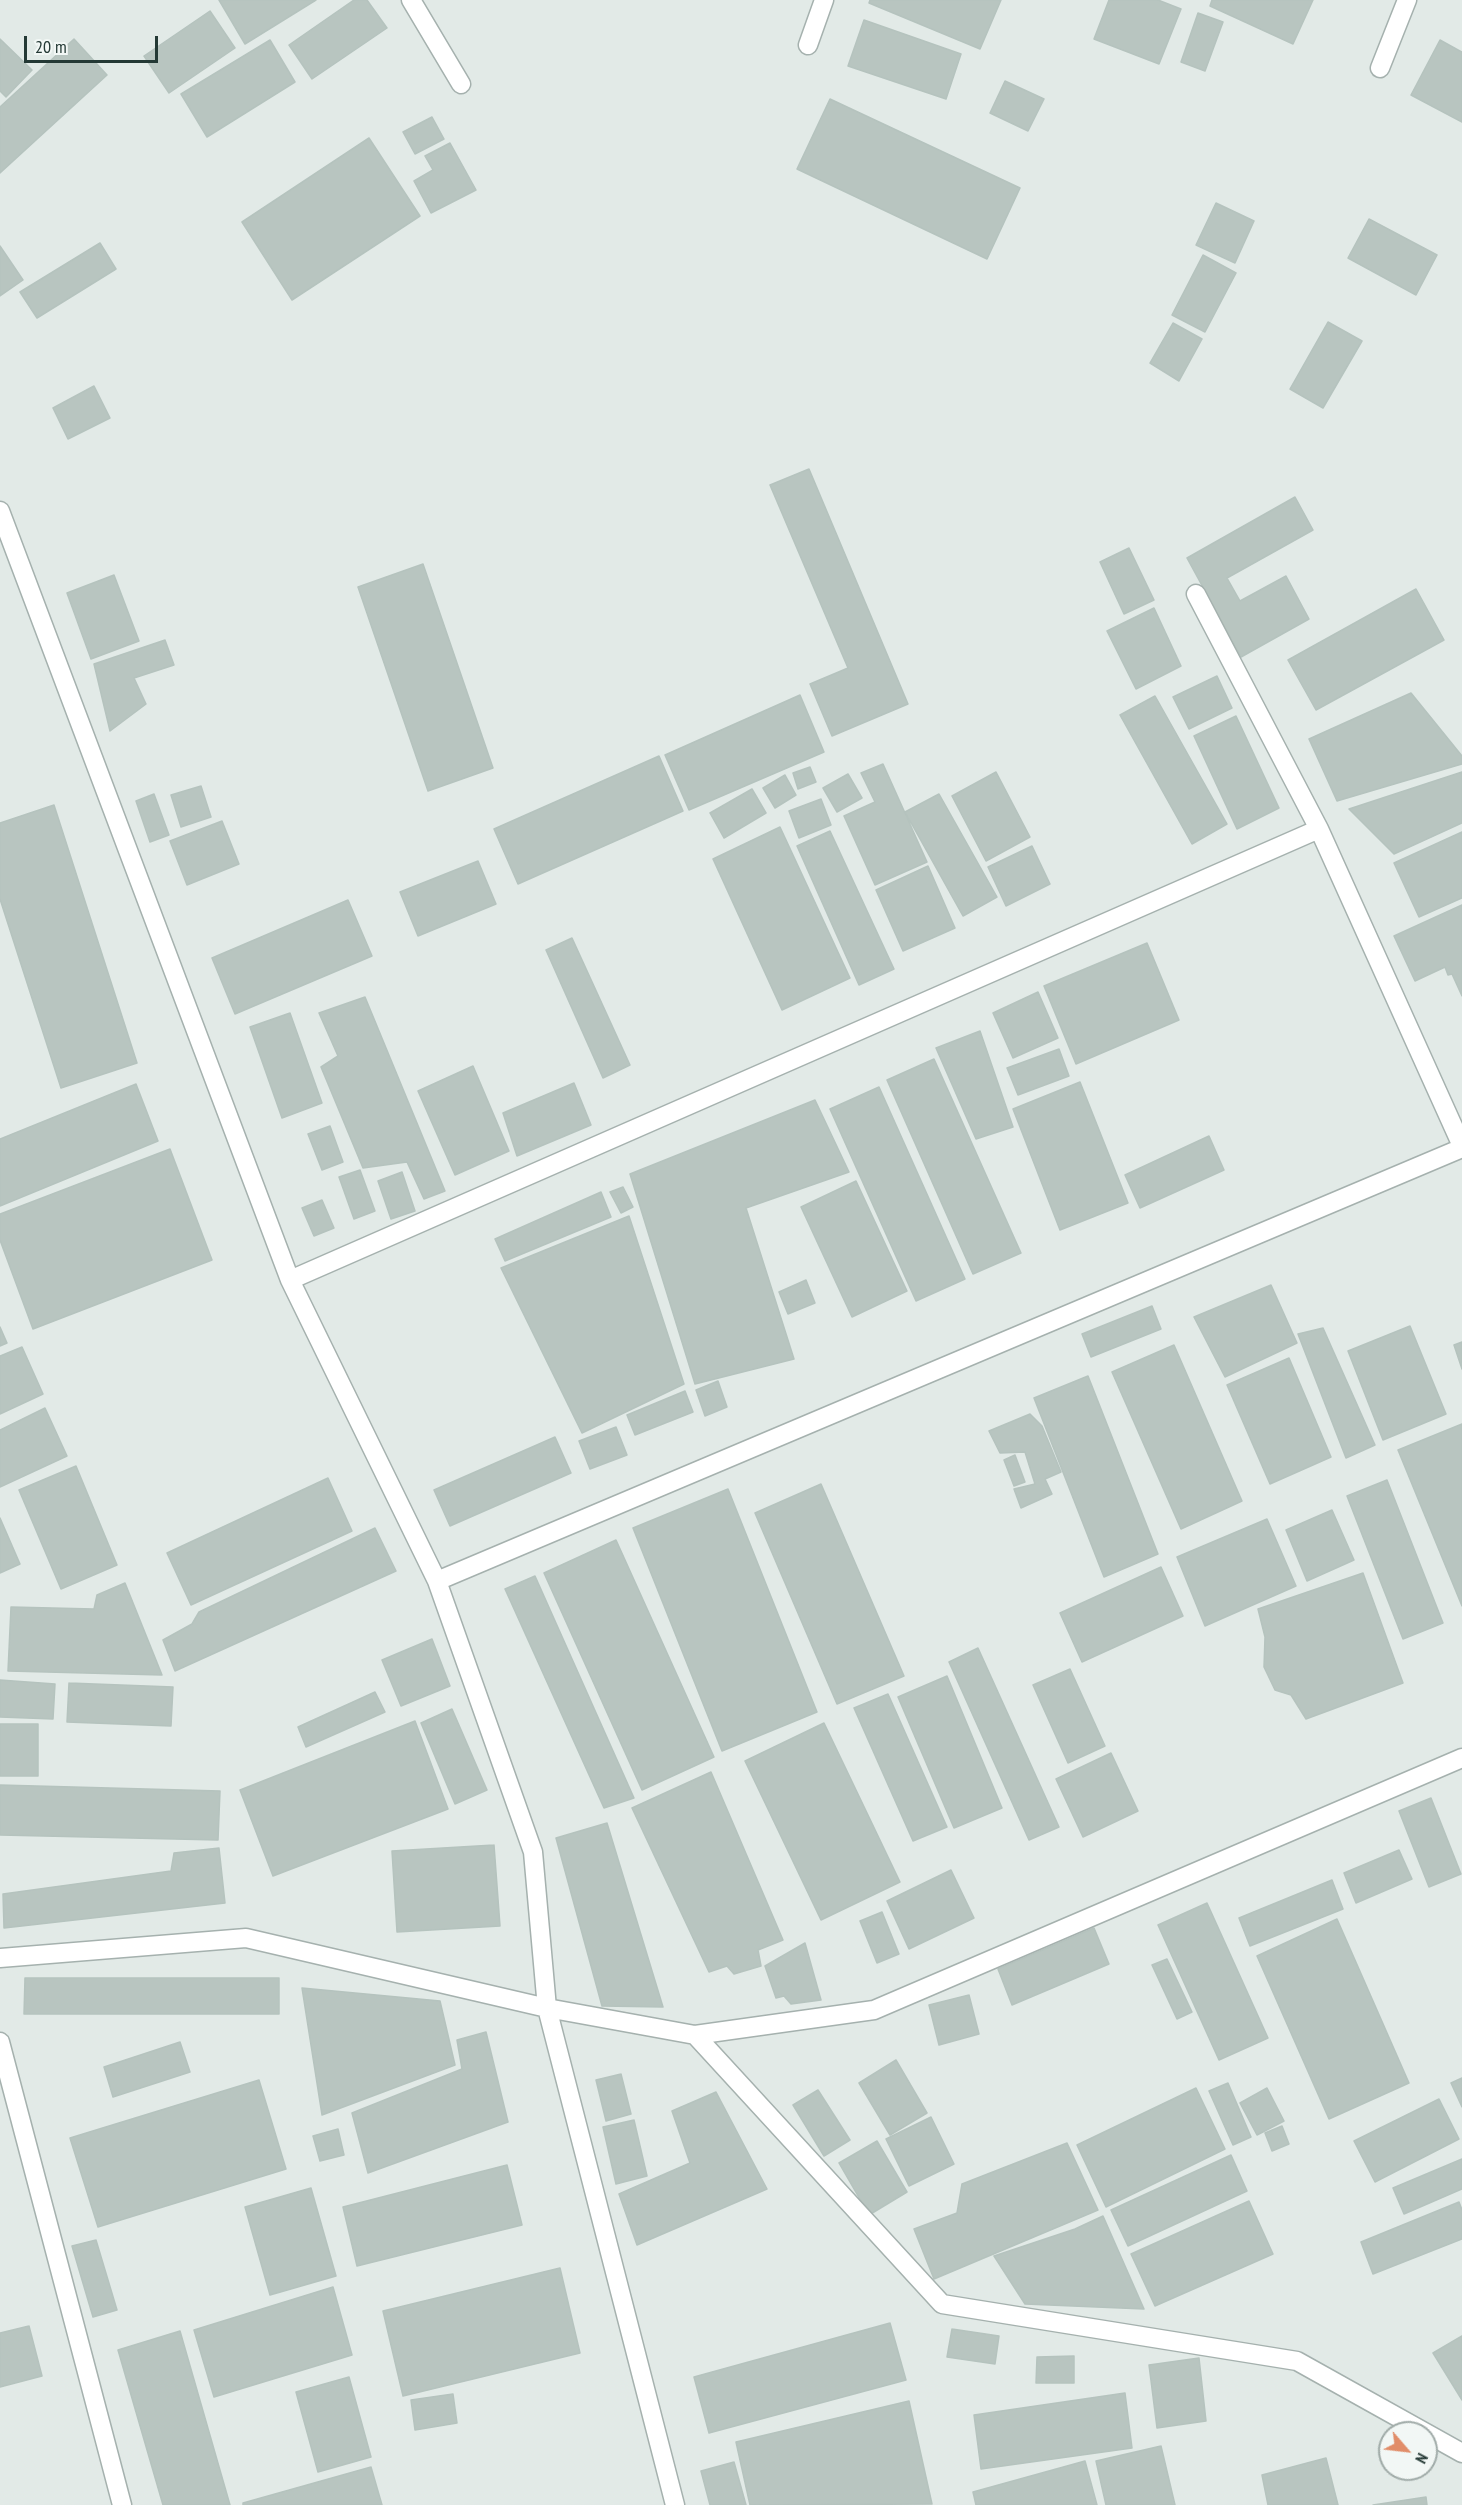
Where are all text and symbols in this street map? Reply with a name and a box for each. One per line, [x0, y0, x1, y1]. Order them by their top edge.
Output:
scale bar [27, 24, 160, 62]
text: 20 m [35, 35, 67, 58]
north arrow [1378, 2421, 1438, 2481]
text: N [1411, 2450, 1433, 2467]

